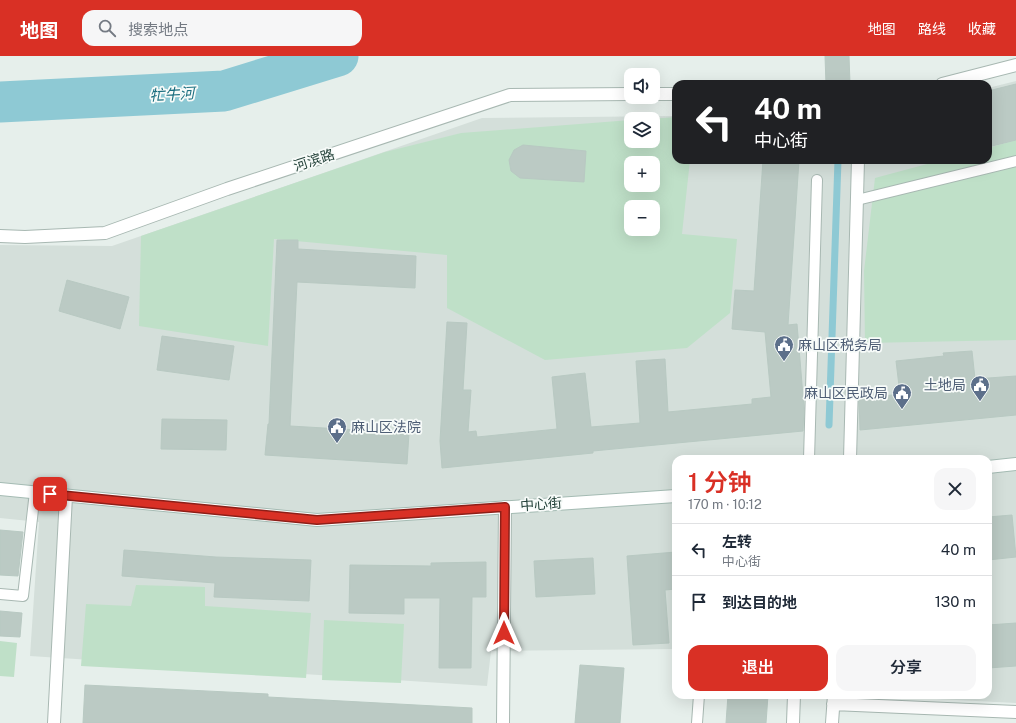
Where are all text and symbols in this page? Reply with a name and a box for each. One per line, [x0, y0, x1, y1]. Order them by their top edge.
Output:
search box [82, 10, 362, 46]
icon: search [96, 17, 118, 39]
text: 地图 [20, 19, 58, 41]
text: 搜索地点 [128, 21, 188, 38]
text: 地图 [868, 21, 896, 37]
text: 路线 [918, 21, 946, 37]
text: 收藏 [968, 21, 996, 37]
map controls [624, 68, 660, 236]
button: sound [624, 68, 660, 104]
water label: 牤牛河 [149, 84, 198, 104]
text: 40 m [754, 92, 822, 125]
icon: left [688, 96, 740, 148]
button: layers [624, 112, 660, 148]
text: 中心街 [754, 130, 808, 151]
street label: 河滨路 [292, 146, 336, 174]
button: + [624, 156, 660, 192]
button: − [624, 200, 660, 236]
public building icon: 麻山区税务局 [773, 334, 795, 362]
place label: 麻山区税务局 [798, 337, 882, 353]
public building icon: 土地局 [969, 374, 991, 402]
place label: 土地局 [924, 377, 966, 393]
public building icon: 麻山区民政局 [891, 382, 913, 410]
place label: 麻山区民政局 [804, 385, 888, 401]
public building icon: 麻山区法院 [326, 416, 348, 444]
place label: 麻山区法院 [351, 419, 421, 435]
text: 1 分钟 [688, 468, 752, 496]
button: close [934, 468, 976, 510]
pin [33, 477, 67, 511]
icon: arrive [39, 483, 61, 505]
street label: 中心街 [519, 495, 563, 513]
text: 170 m · 10:12 [688, 497, 762, 512]
text: 左转 [722, 533, 752, 550]
icon: left [688, 539, 710, 561]
text: 40 m [941, 541, 976, 558]
text: 中心街 [722, 554, 761, 569]
icon: arrive [688, 591, 710, 613]
text: 130 m [935, 593, 976, 610]
text: 到达目的地 [722, 594, 797, 611]
position arrow [483, 612, 525, 654]
button: 退出 [688, 645, 828, 691]
button: 分享 [836, 645, 976, 691]

